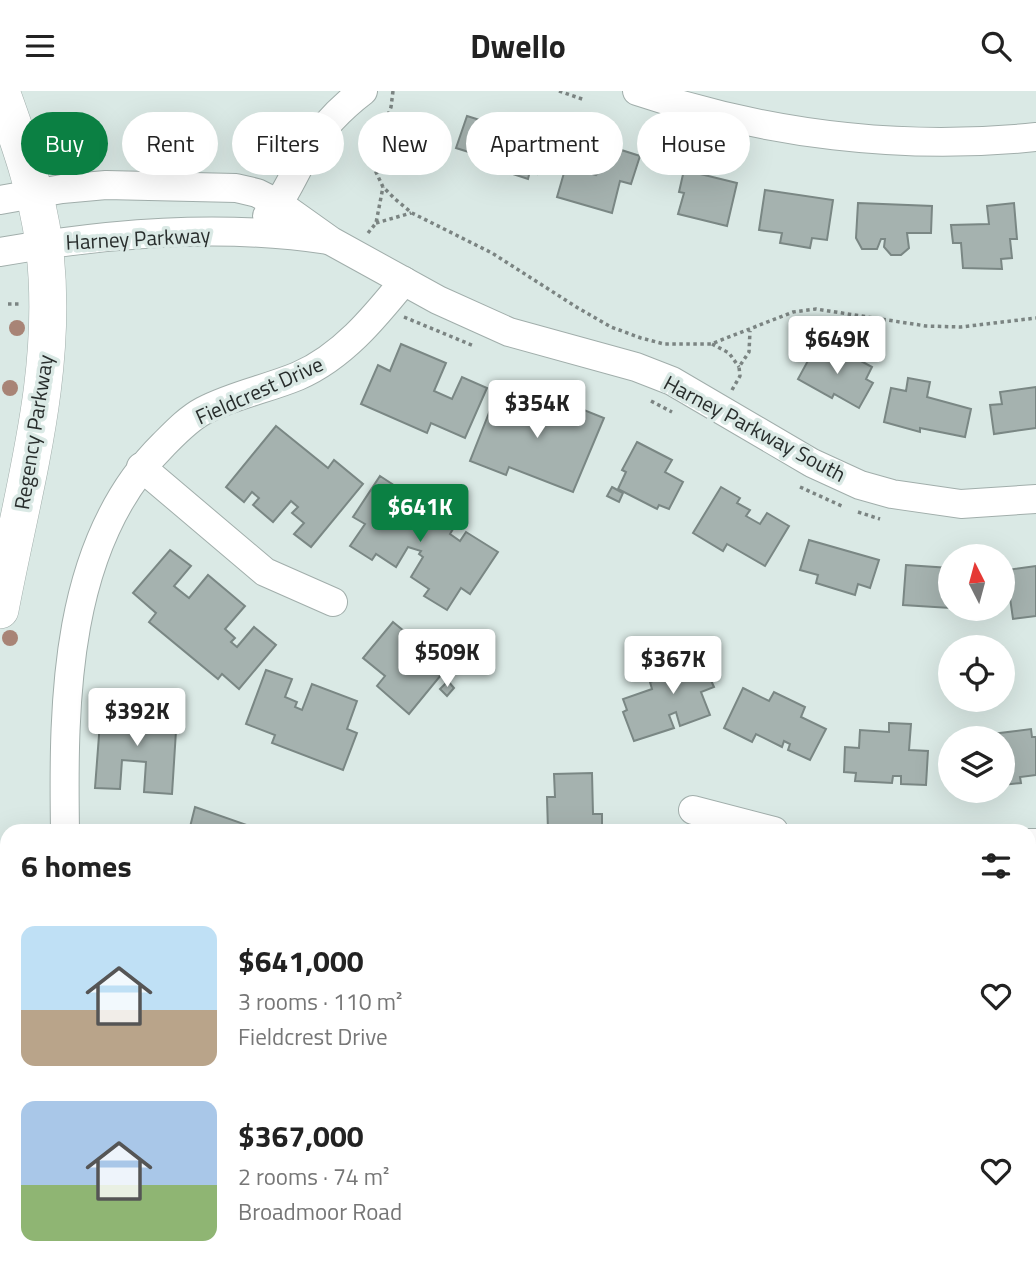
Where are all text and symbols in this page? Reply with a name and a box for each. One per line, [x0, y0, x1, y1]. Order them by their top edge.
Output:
text: Dwello [470, 22, 566, 70]
icon: menu [21, 27, 59, 65]
icon: search [977, 27, 1015, 65]
chip: Buy [21, 112, 108, 175]
chip: Rent [122, 112, 218, 175]
chip: Filters [232, 112, 344, 175]
chip: New [358, 112, 452, 175]
chip: Apartment [466, 112, 623, 175]
chip: House [637, 112, 750, 175]
street label: Harney Parkway [65, 218, 211, 258]
pin: $649K [788, 317, 886, 376]
text: $649K [804, 321, 870, 356]
street label: Fieldcrest Drive [190, 348, 328, 432]
street label: Regency Parkway [5, 352, 61, 512]
street label: Harney Parkway South [658, 366, 852, 490]
pin: $354K [488, 381, 586, 440]
text: $354K [504, 385, 570, 420]
pin: $641K [371, 484, 469, 544]
text: $641K [387, 489, 453, 524]
north arrow [938, 544, 1015, 621]
map controls [938, 544, 1015, 803]
pin: $509K [398, 629, 496, 689]
text: $509K [414, 634, 480, 669]
button: locate [938, 635, 1015, 712]
pin: $367K [624, 637, 722, 696]
text: $367K [640, 641, 706, 676]
pin: $392K [88, 689, 186, 748]
text: $392K [104, 693, 170, 728]
button: layers [938, 726, 1015, 803]
text: 6 homes [21, 843, 132, 889]
icon: filters [977, 847, 1015, 885]
text: $641,000 [238, 938, 364, 984]
icon: home [77, 954, 161, 1038]
icon: heart [977, 977, 1015, 1015]
text: 3 rooms · 110 m² [238, 984, 402, 1019]
text: Fieldcrest Drive [238, 1019, 388, 1054]
text: $367,000 [238, 1113, 364, 1159]
icon: home [77, 1129, 161, 1213]
icon: heart [977, 1152, 1015, 1190]
text: 2 rooms · 74 m² [238, 1159, 389, 1194]
text: Broadmoor Road [238, 1194, 402, 1229]

